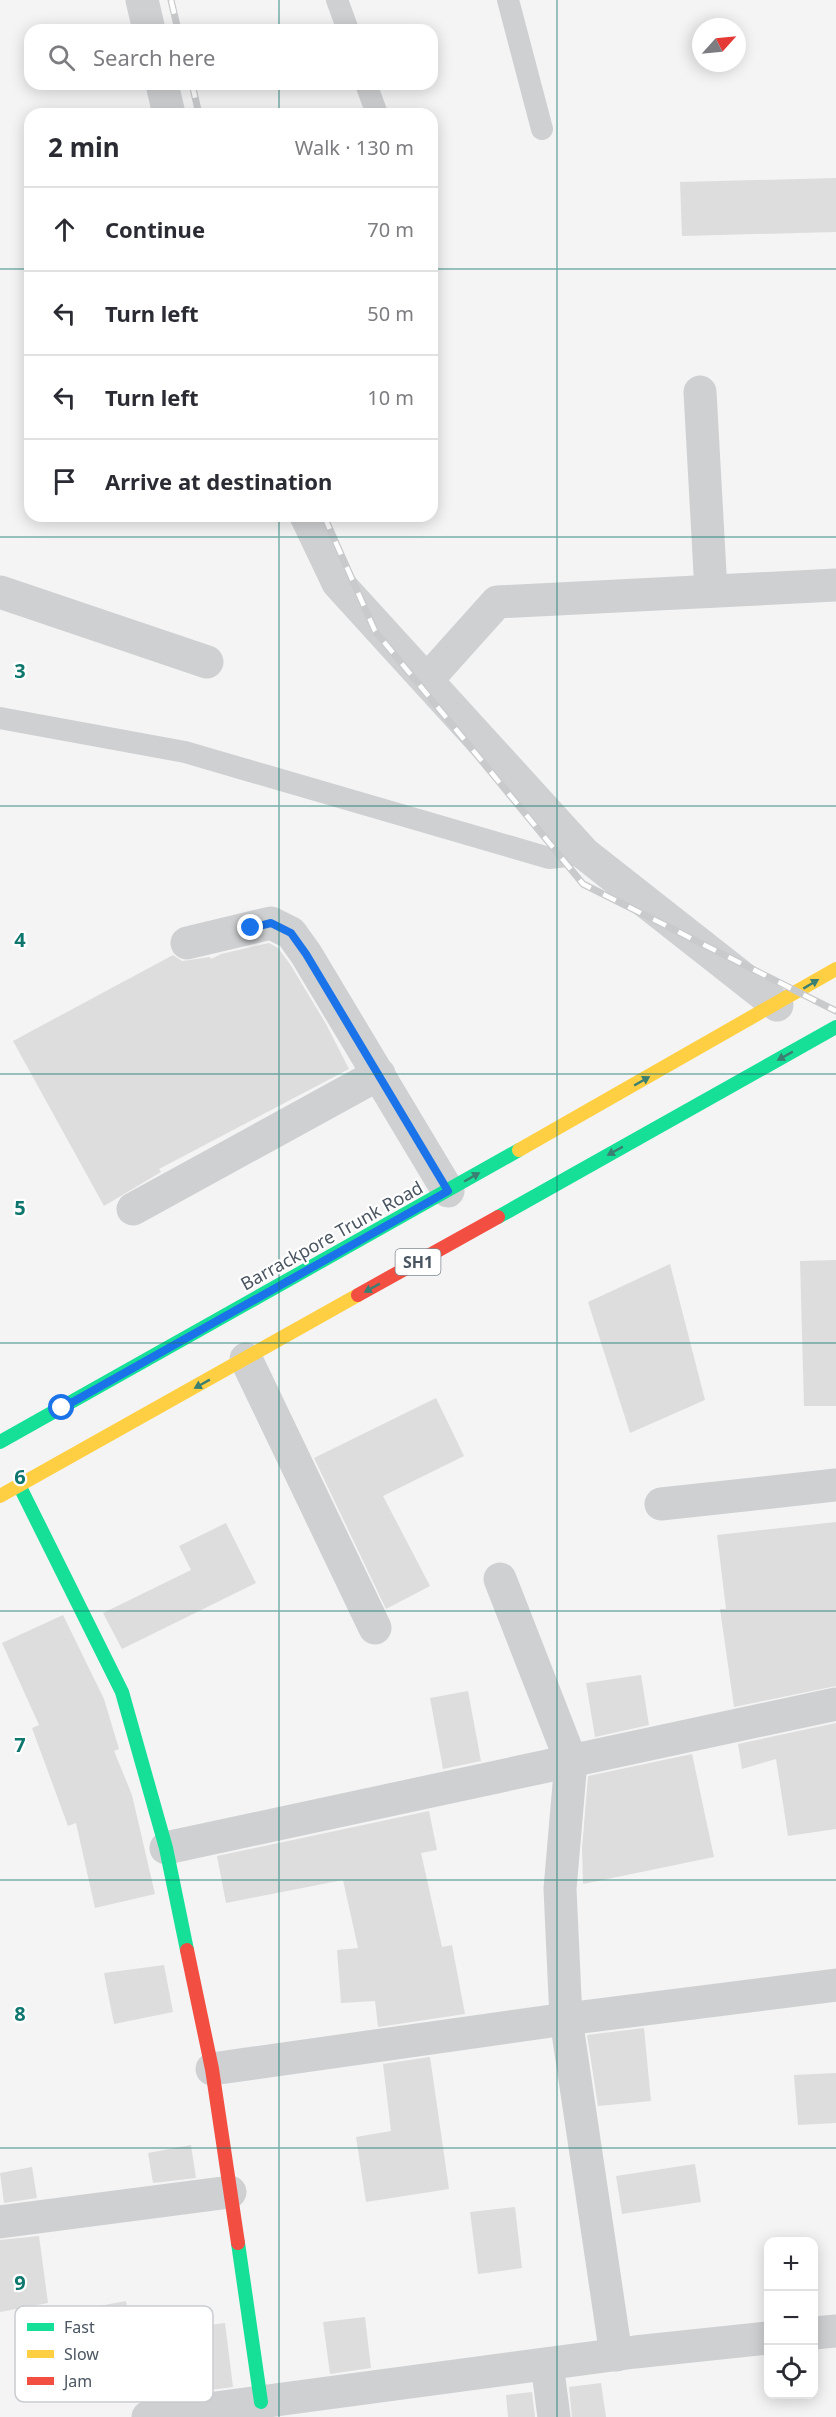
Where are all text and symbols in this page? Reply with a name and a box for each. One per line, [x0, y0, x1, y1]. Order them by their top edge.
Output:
north arrow [692, 18, 746, 72]
search box [24, 24, 438, 90]
icon: search [45, 41, 78, 74]
text: Search here [93, 42, 215, 72]
text: 2 min [48, 129, 120, 165]
text: Walk · 130 m [295, 134, 414, 161]
icon: ahead [48, 213, 81, 246]
text: Continue [105, 214, 205, 244]
text: 70 m [367, 216, 414, 243]
icon: left [48, 297, 81, 330]
text: Turn left [105, 298, 199, 328]
text: 50 m [367, 300, 414, 327]
icon: left [48, 381, 81, 414]
text: Turn left [105, 382, 199, 412]
text: 10 m [367, 384, 414, 411]
icon: arrive [48, 465, 81, 498]
text: Arrive at destination [105, 466, 332, 496]
text: 3 [14, 657, 26, 684]
route end [237, 914, 263, 940]
text: 4 [14, 926, 26, 953]
one-way arrow [803, 978, 819, 989]
one-way arrow [776, 1051, 793, 1061]
one-way arrow [634, 1076, 651, 1086]
one-way arrow [607, 1146, 623, 1157]
one-way arrow [464, 1172, 480, 1183]
street label: Barrackpore Trunk Road [236, 1175, 427, 1295]
text: 5 [14, 1194, 26, 1221]
road number: SH1 [396, 1249, 440, 1275]
one-way arrow [363, 1283, 380, 1293]
one-way arrow [193, 1379, 210, 1389]
route start [48, 1394, 74, 1420]
text: 6 [14, 1463, 26, 1490]
text: 7 [14, 1731, 26, 1758]
text: 8 [14, 2000, 26, 2027]
map controls [764, 2237, 818, 2399]
button: + [764, 2237, 818, 2291]
text: 9 [14, 2269, 26, 2296]
button: − [764, 2291, 818, 2345]
legend [15, 2306, 213, 2402]
text: Fast [64, 2316, 95, 2338]
text: Slow [64, 2343, 99, 2365]
button: locate [764, 2345, 818, 2399]
text: Jam [62, 2370, 92, 2392]

